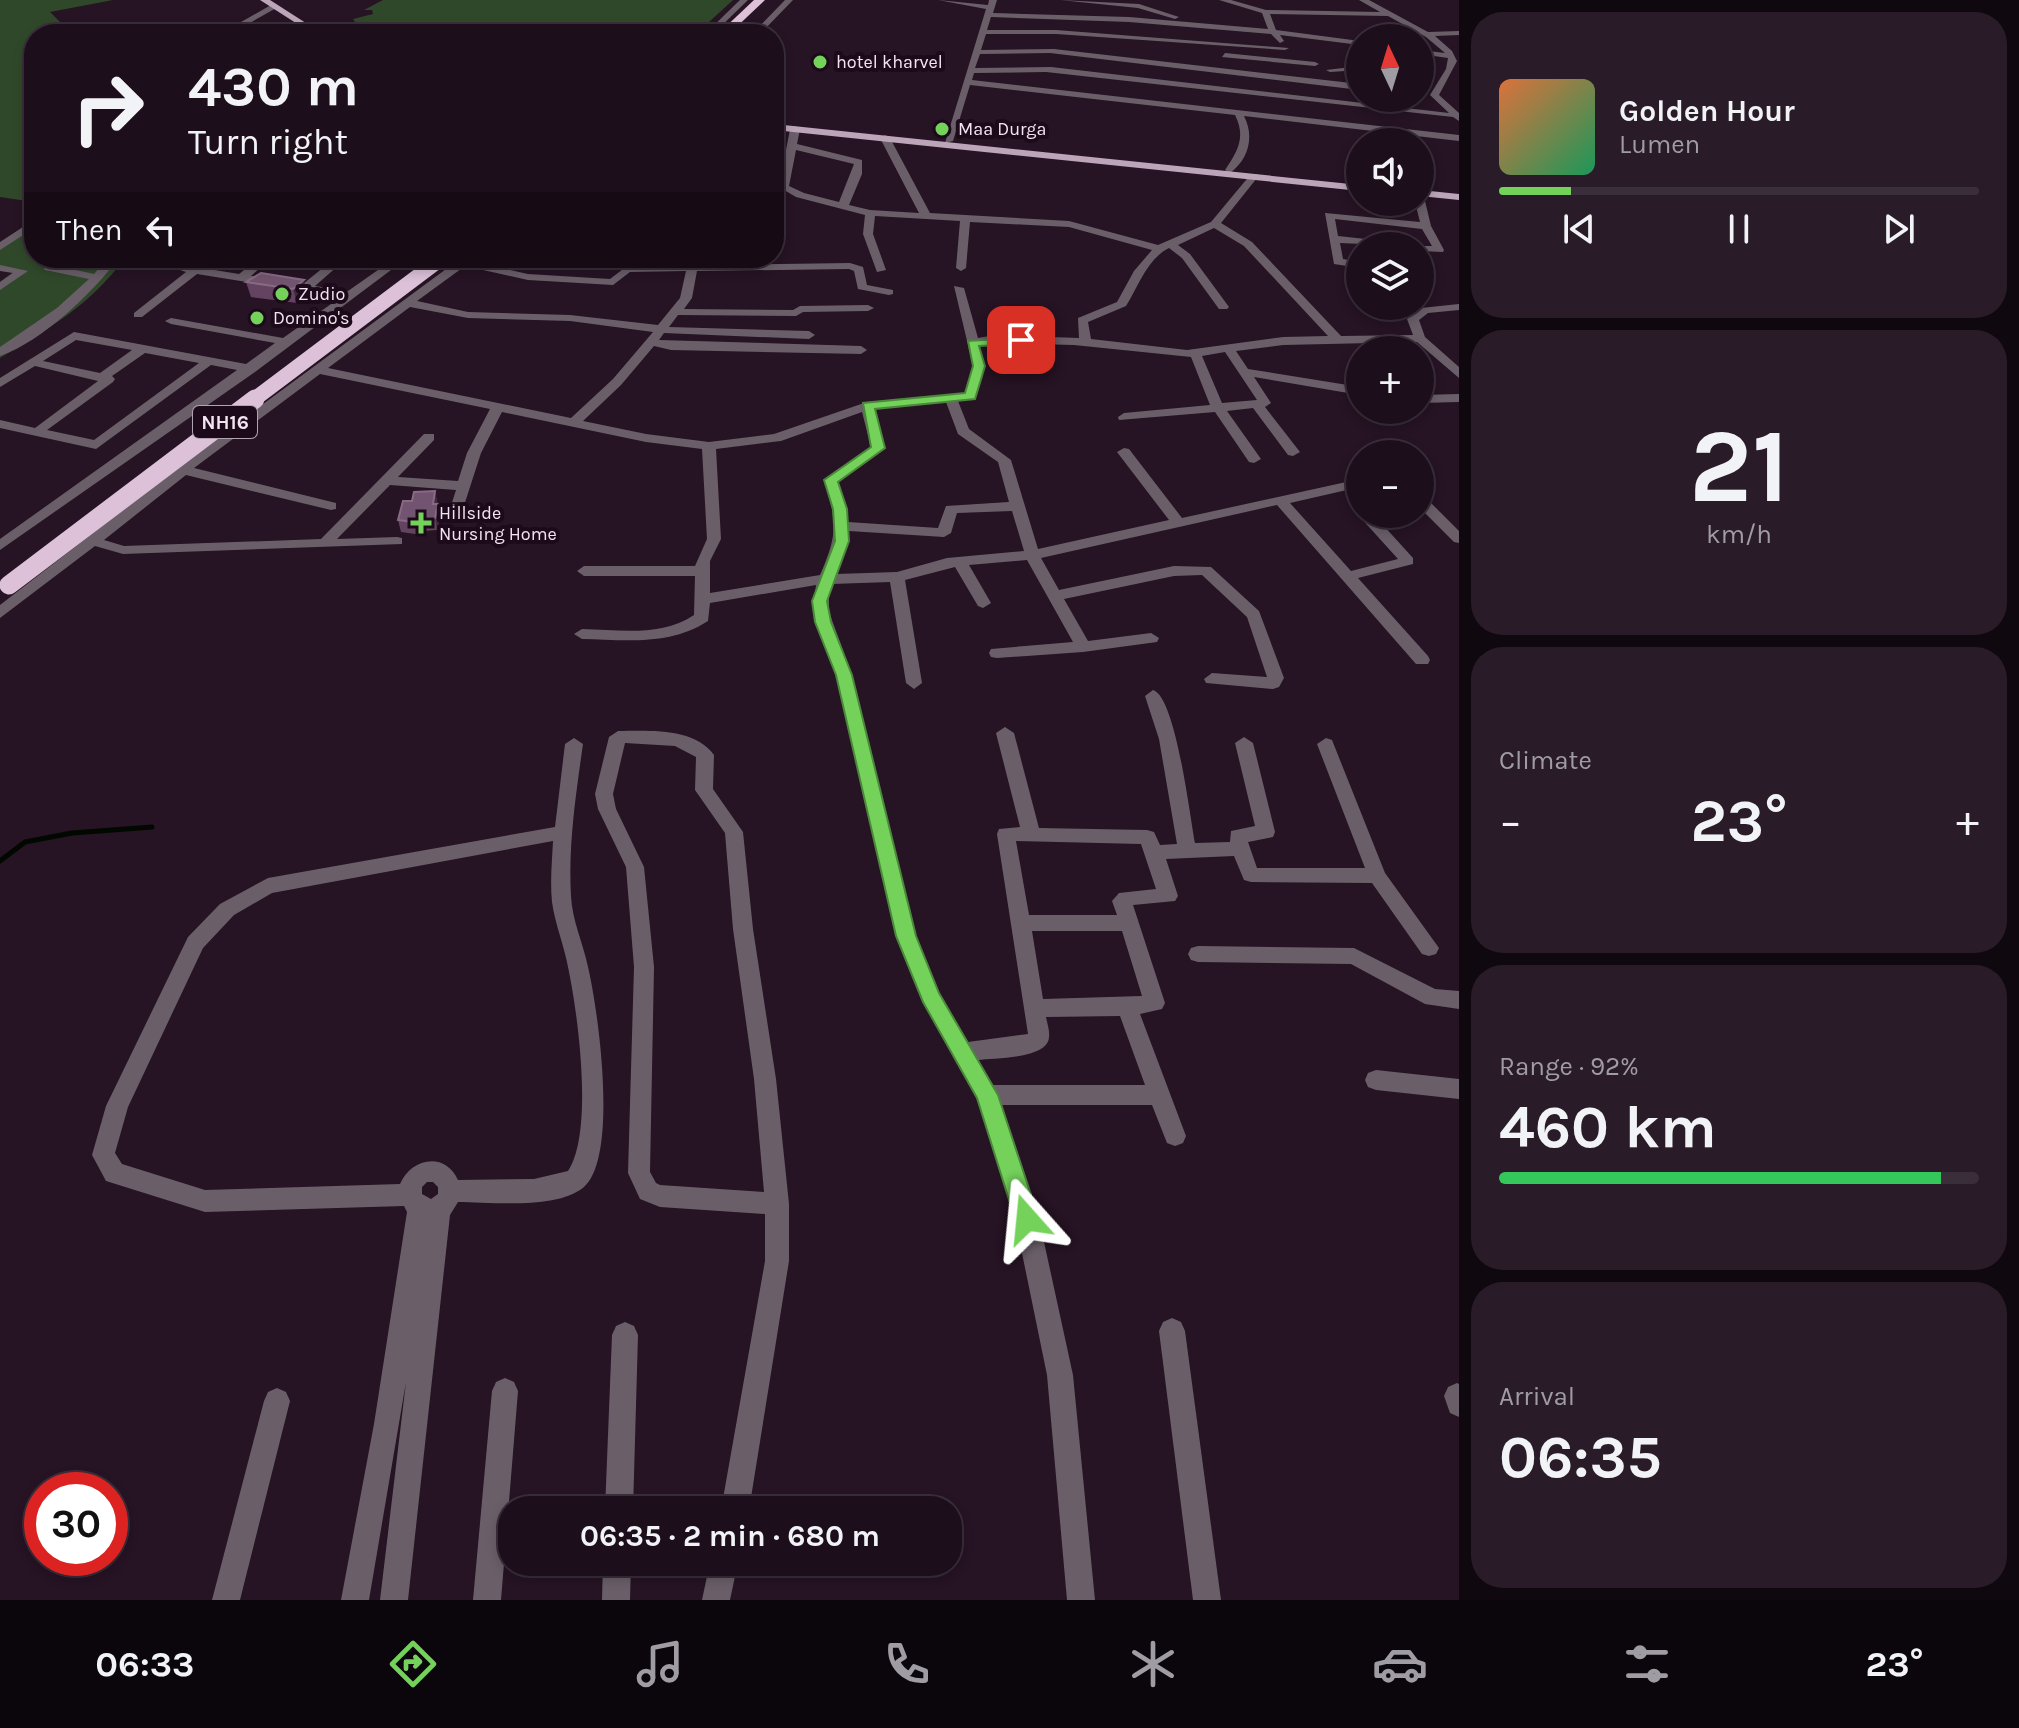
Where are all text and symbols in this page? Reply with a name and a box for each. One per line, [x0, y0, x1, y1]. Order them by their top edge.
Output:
north arrow [1346, 24, 1434, 112]
map controls [1346, 24, 1434, 528]
place label: hotel kharvel [836, 51, 943, 73]
marker: hotel kharvel [811, 53, 829, 71]
text: 430 m [188, 54, 359, 119]
icon: right [56, 56, 160, 160]
text: Golden Hour [1619, 93, 1795, 129]
place label: Maa Durga [958, 118, 1046, 140]
marker: Maa Durga [933, 120, 951, 138]
text: Turn right [188, 121, 348, 163]
button: sound [1346, 128, 1434, 216]
text: Lumen [1619, 129, 1700, 160]
icon: previous [1557, 207, 1601, 251]
icon: pause [1717, 207, 1761, 251]
icon: next [1877, 207, 1921, 251]
icon: left [139, 208, 183, 252]
text: Then [56, 212, 123, 248]
button: layers [1346, 232, 1434, 320]
place label: Zudio [298, 283, 345, 305]
marker: Zudio [273, 285, 291, 303]
pin [987, 306, 1055, 374]
place label: Domino's [273, 307, 350, 329]
marker: Domino's [248, 309, 266, 327]
icon: arrive [999, 318, 1043, 362]
button: + [1346, 336, 1434, 424]
road number: NH16 [193, 406, 257, 438]
text: 21 [1689, 406, 1789, 527]
button: − [1346, 440, 1434, 528]
place label: Hillside Nursing Home [439, 502, 557, 545]
marker: Hillside Nursing Home [410, 512, 432, 534]
text: km/h [1706, 519, 1772, 550]
text: Climate [1499, 745, 1592, 776]
text: 23° [1691, 786, 1787, 856]
text: − [1499, 796, 1522, 847]
text: + [1956, 796, 1979, 847]
text: Range · 92% [1499, 1051, 1639, 1082]
text: 460 km [1499, 1092, 1717, 1162]
position arrow [985, 1177, 1069, 1261]
text: Arrival [1499, 1381, 1575, 1412]
text: 06:35 [1499, 1422, 1662, 1492]
speed limit sign: 30 [24, 1472, 128, 1576]
text: 06:35 · 2 min · 680 m [580, 1518, 880, 1554]
icon: directions [385, 1636, 441, 1692]
icon: music [632, 1636, 688, 1692]
icon: phone [879, 1636, 935, 1692]
icon: climate [1125, 1636, 1181, 1692]
icon: car [1372, 1636, 1428, 1692]
icon: filters [1619, 1636, 1675, 1692]
text: 06:33 [95, 1643, 194, 1685]
text: 23° [1865, 1643, 1924, 1685]

